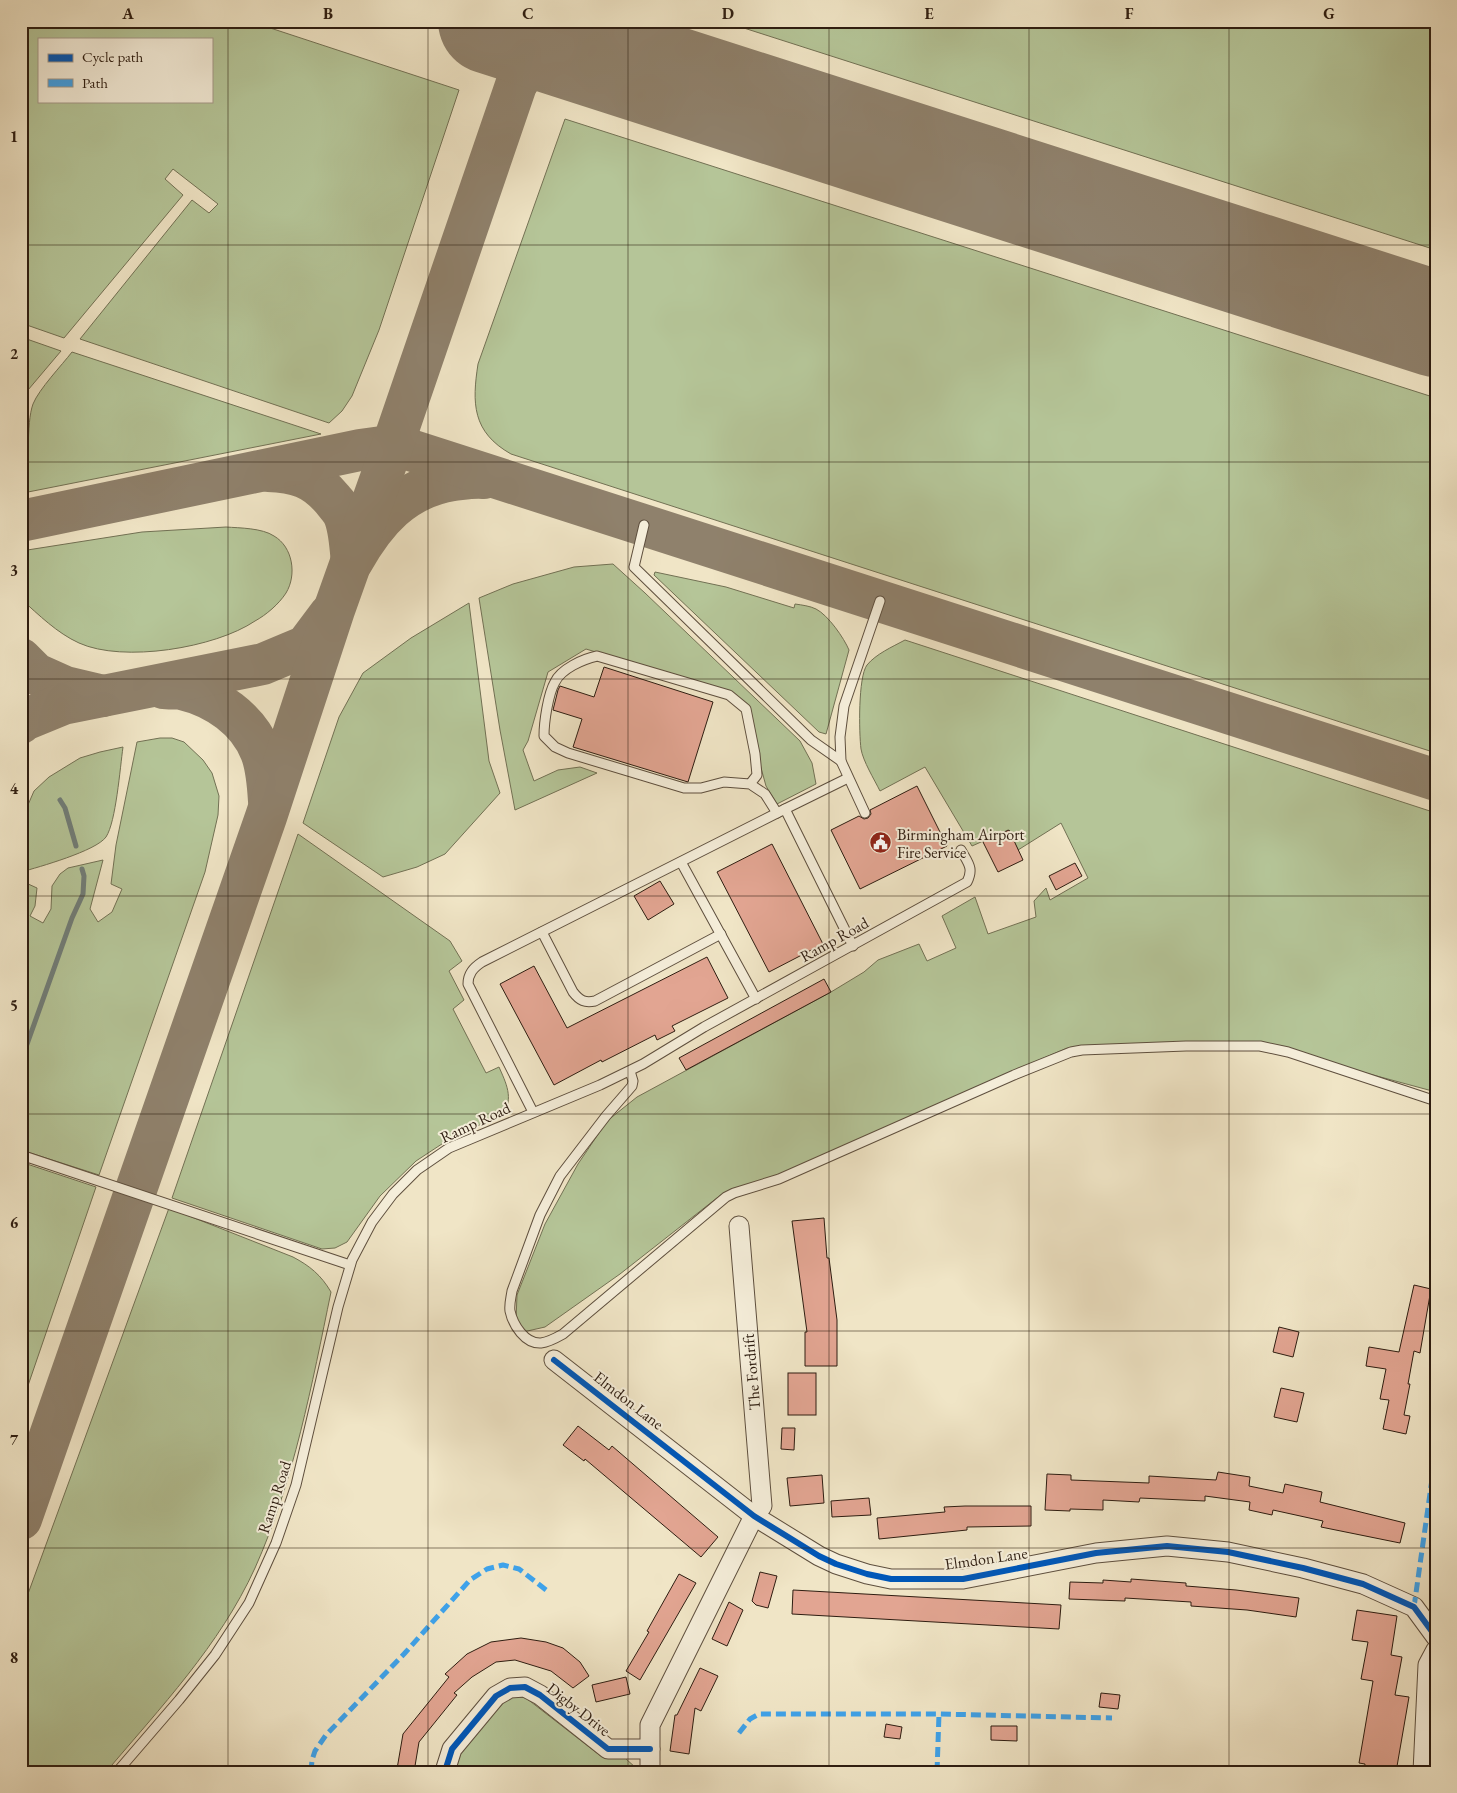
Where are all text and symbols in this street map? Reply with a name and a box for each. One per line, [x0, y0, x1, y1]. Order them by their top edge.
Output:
text: A [121, 3, 134, 24]
text: B [323, 3, 333, 24]
text: C [522, 3, 534, 24]
text: D [722, 3, 734, 24]
text: E [924, 3, 934, 24]
text: F [1125, 3, 1134, 24]
text: G [1323, 3, 1335, 24]
legend [38, 38, 212, 102]
text: Cycle path [82, 47, 144, 66]
text: Path [82, 73, 108, 92]
text: 1 [10, 126, 18, 147]
text: 2 [10, 343, 19, 364]
text: 3 [10, 560, 18, 581]
text: 4 [10, 778, 19, 799]
place label: Birmingham Airport Fire Service [897, 824, 1025, 863]
public building icon: Birmingham Airport Fire Service [869, 831, 893, 855]
street label: Ramp Road [796, 912, 873, 967]
text: 5 [10, 995, 18, 1016]
street label: Ramp Road [437, 1097, 515, 1148]
text: 6 [10, 1212, 19, 1233]
street label: The Fordrift [738, 1333, 765, 1411]
street label: Elmdon Lane [589, 1366, 668, 1434]
text: 7 [10, 1429, 19, 1450]
street label: Ramp Road [253, 1457, 296, 1536]
street label: Elmdon Lane [943, 1542, 1029, 1575]
text: 8 [10, 1647, 18, 1668]
street label: Digby Drive [543, 1678, 615, 1741]

